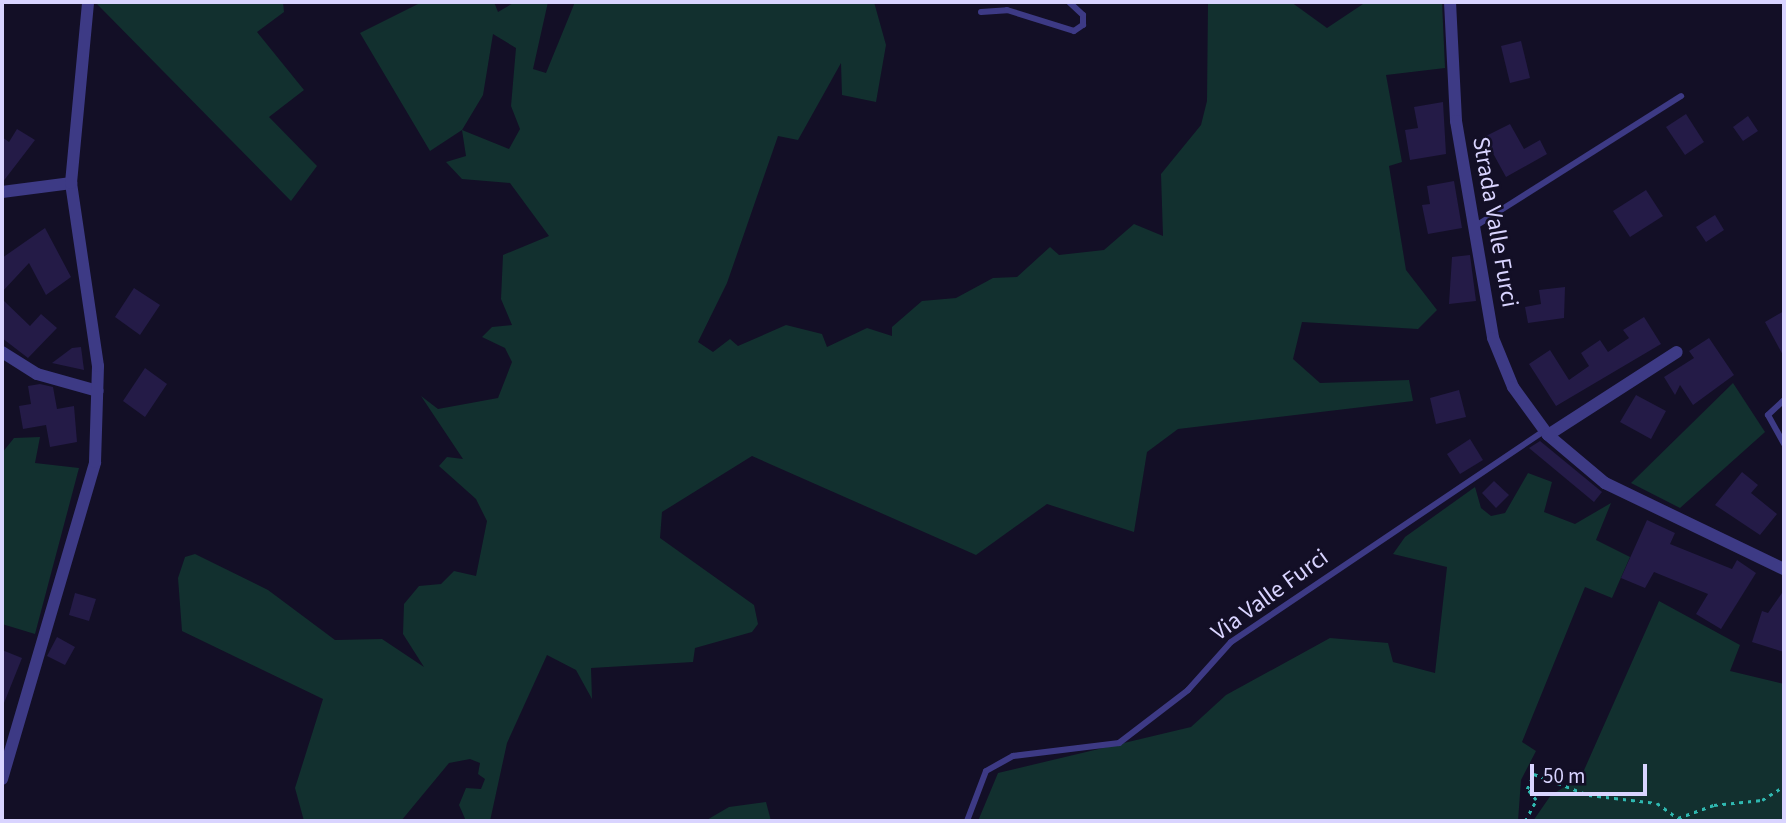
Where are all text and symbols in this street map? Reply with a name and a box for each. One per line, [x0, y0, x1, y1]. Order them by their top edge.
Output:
street label: Strada Valle Furci [1466, 134, 1524, 310]
street label: Via Valle Furci [1206, 543, 1334, 647]
scale bar [1534, 750, 1651, 794]
text: 50 m [1543, 761, 1585, 791]

